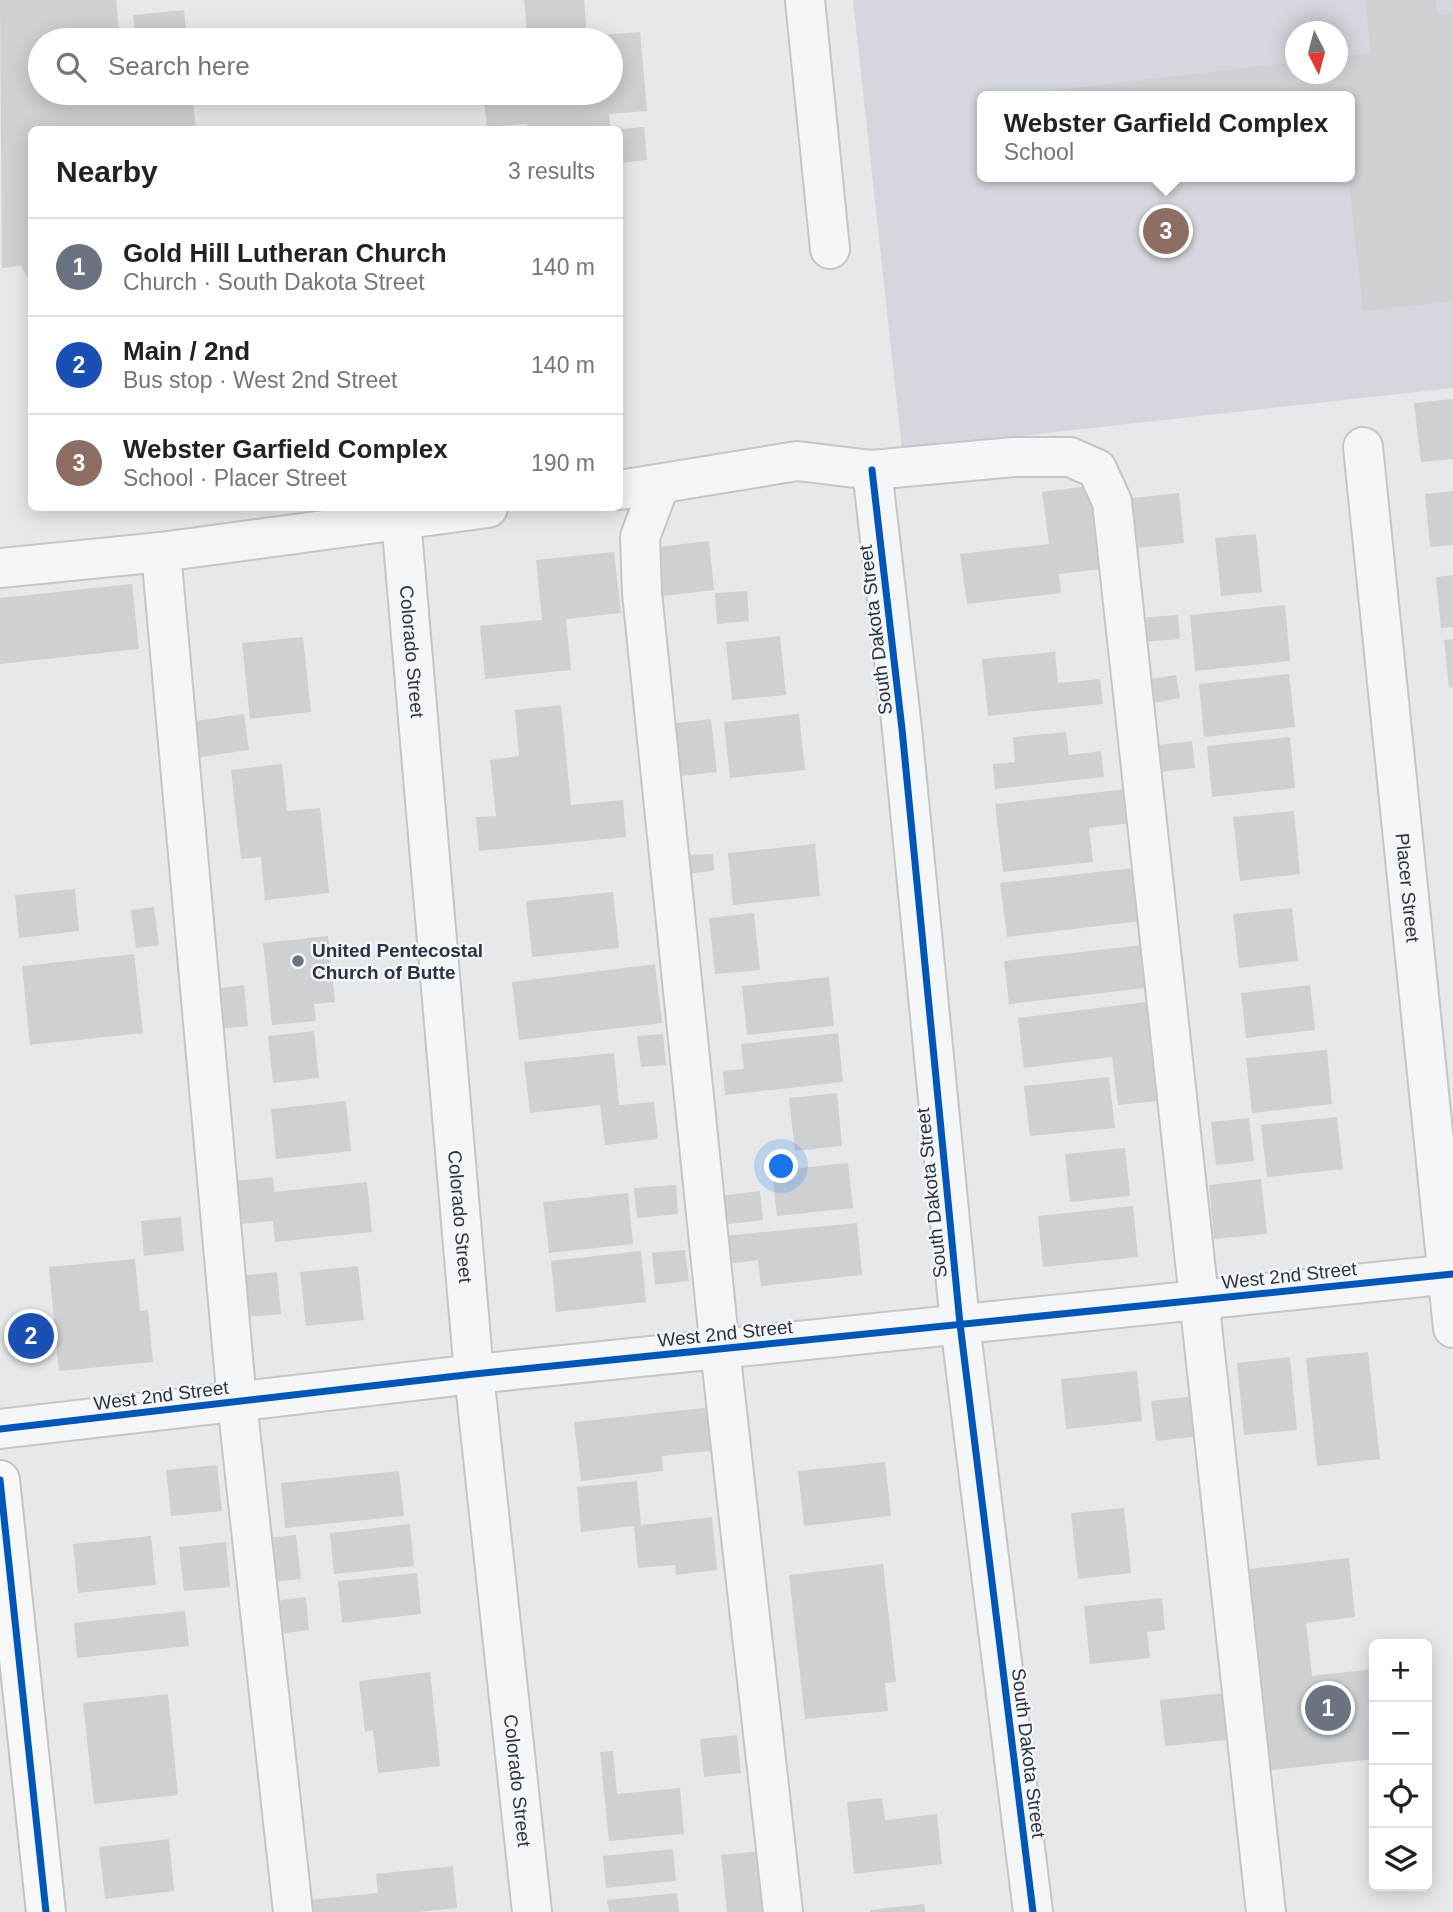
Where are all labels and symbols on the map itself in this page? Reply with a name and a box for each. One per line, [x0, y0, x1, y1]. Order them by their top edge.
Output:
north arrow [1285, 21, 1348, 84]
pin: 3 [1143, 205, 1189, 257]
street label: South Dakota Street [855, 543, 896, 716]
street label: Colorado Street [396, 584, 428, 720]
street label: Placer Street [1391, 832, 1424, 944]
place label: United Pentecostal Church of Butte [312, 940, 483, 983]
marker: United Pentecostal Church of Butte [290, 953, 306, 969]
street label: South Dakota Street [912, 1106, 951, 1279]
street label: Colorado Street [444, 1149, 476, 1284]
your location [764, 1149, 798, 1183]
street label: West 2nd Street [1220, 1258, 1358, 1293]
pin: 2 [8, 1310, 54, 1362]
street label: West 2nd Street [656, 1316, 794, 1351]
street label: West 2nd Street [92, 1377, 230, 1414]
street label: South Dakota Street [1008, 1667, 1049, 1840]
pin: 1 [1305, 1682, 1351, 1734]
street label: Colorado Street [500, 1713, 535, 1849]

